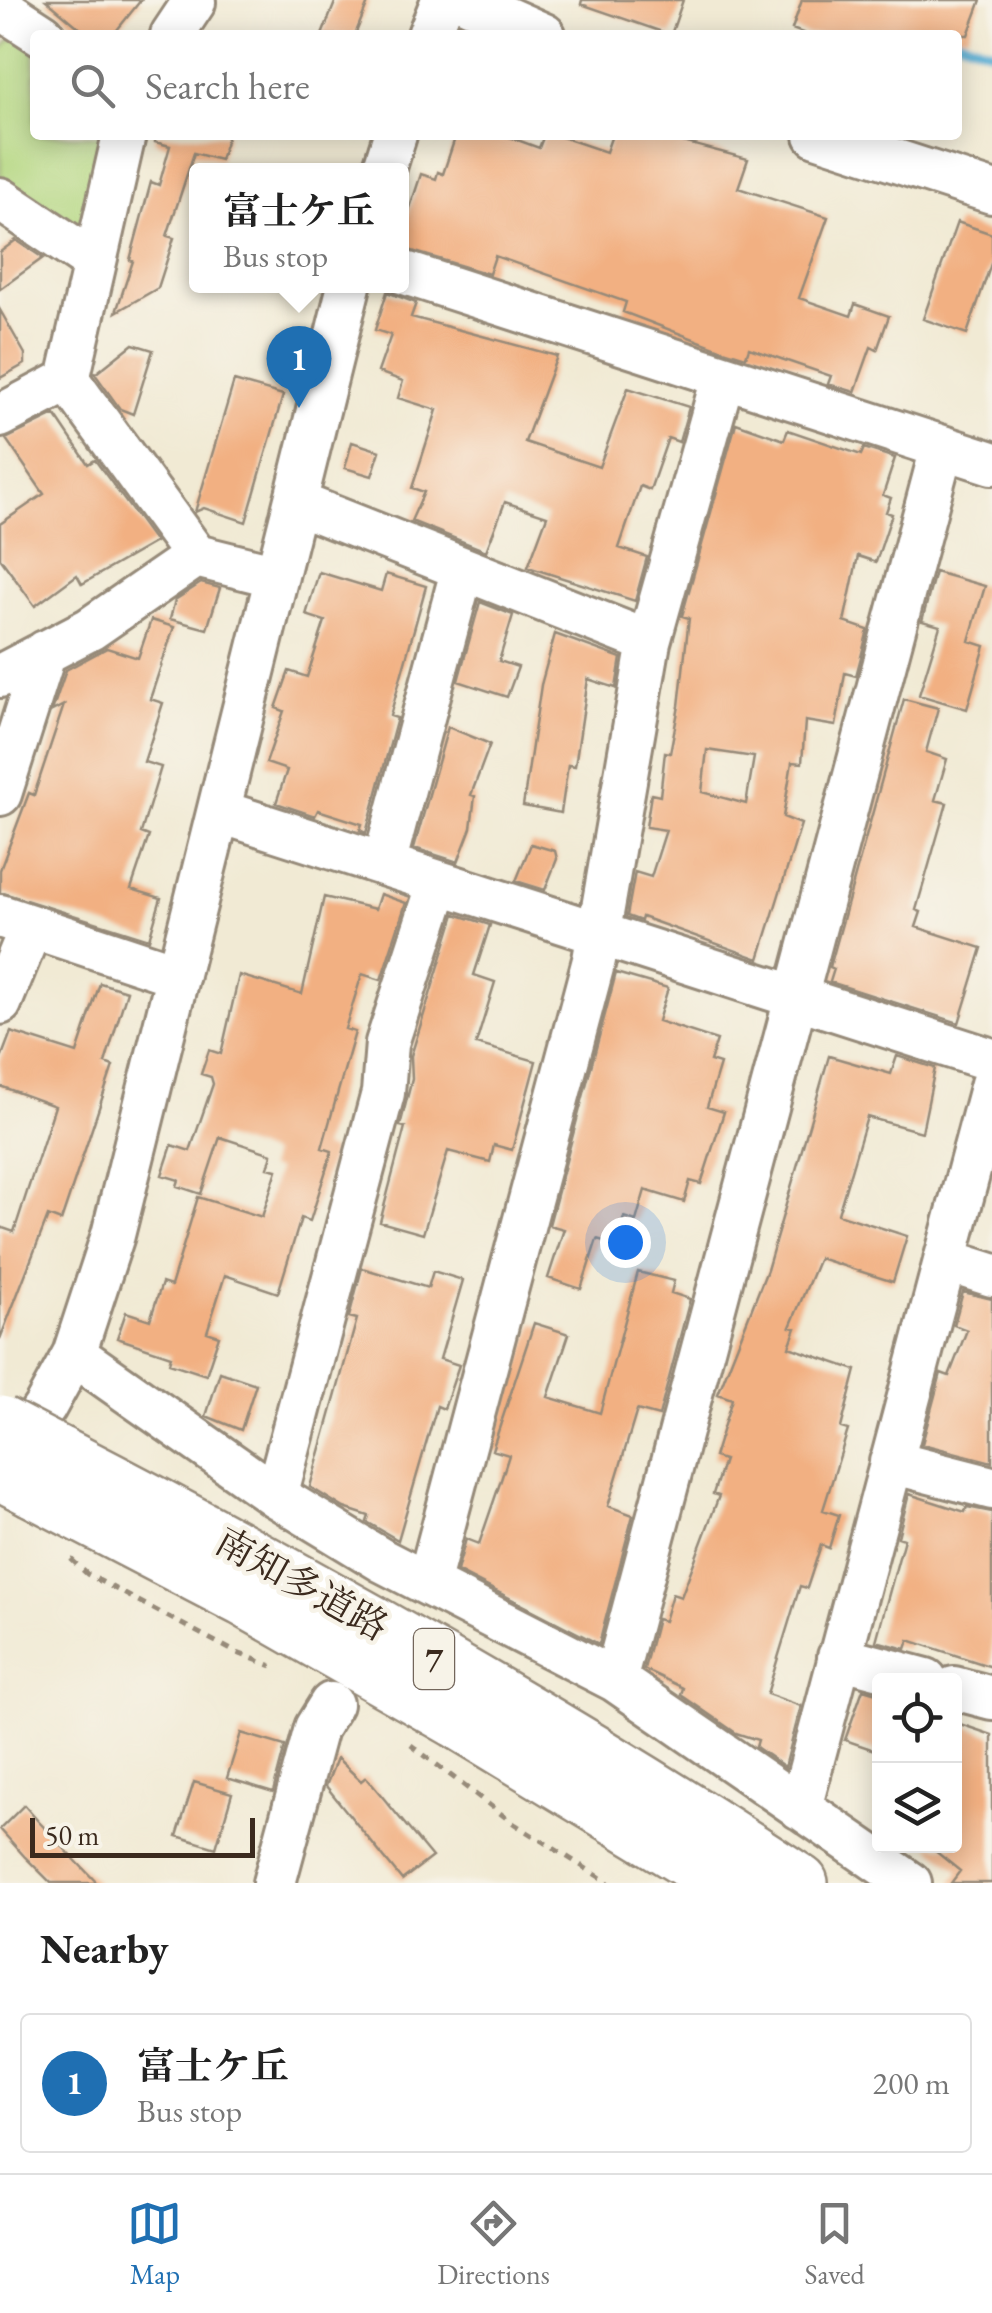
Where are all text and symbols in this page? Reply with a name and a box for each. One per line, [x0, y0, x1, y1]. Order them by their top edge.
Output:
search box [30, 30, 962, 140]
icon: search [65, 58, 120, 113]
text: Search here [145, 61, 310, 110]
popup [189, 163, 409, 293]
text: 富士ケ丘 [223, 186, 375, 235]
text: Bus stop [223, 235, 328, 277]
pin: 1 [266, 326, 332, 408]
your location [600, 1217, 651, 1268]
street label: 南知多道路 [207, 1516, 397, 1651]
road number: 7 [414, 1629, 454, 1689]
map controls [872, 1673, 962, 1853]
button: locate [872, 1673, 962, 1763]
button: layers [872, 1763, 962, 1853]
scale bar [30, 1813, 255, 1858]
text: 50 m [45, 1817, 99, 1853]
text: Nearby [40, 1921, 169, 1976]
text: 富士ケ丘 [137, 2041, 289, 2090]
text: 1 [66, 2062, 83, 2104]
text: 200 m [873, 2062, 950, 2104]
text: Bus stop [137, 2090, 242, 2132]
tab: Map [127, 2196, 182, 2292]
tab: Directions [437, 2196, 550, 2292]
tab: Saved [805, 2196, 865, 2292]

